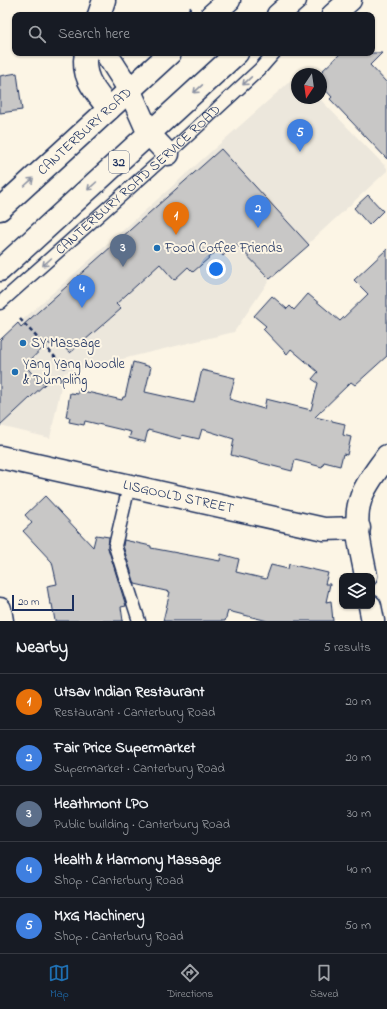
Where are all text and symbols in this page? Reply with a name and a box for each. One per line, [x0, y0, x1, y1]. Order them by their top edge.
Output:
search box [12, 12, 375, 56]
icon: search [26, 23, 48, 45]
text: Search here [58, 23, 130, 45]
north arrow [291, 68, 327, 104]
one-way arrow [242, 77, 252, 86]
street label: CANTERBURY ROAD [33, 82, 137, 180]
one-way arrow [193, 84, 203, 94]
street label: CANTERBURY ROAD SERVICE ROAD [51, 100, 226, 260]
pin: 5 [287, 119, 313, 152]
road number: 32 [109, 151, 129, 173]
one-way arrow [24, 178, 34, 187]
one-way arrow [87, 182, 97, 191]
pin: 2 [245, 195, 271, 228]
pin: 1 [163, 202, 189, 235]
pin: 3 [110, 234, 136, 267]
place label: Food Coffee Friends [164, 238, 283, 259]
marker: Food Coffee Friends [152, 243, 162, 253]
one-way arrow [42, 257, 52, 266]
your location [206, 259, 226, 279]
pin: 4 [69, 275, 95, 308]
place label: SY Massage [31, 333, 101, 355]
marker: SY Massage [18, 338, 28, 348]
place label: Yang Yang Noodle & Dumpling [23, 354, 126, 392]
marker: Yang Yang Noodle & Dumpling [10, 367, 20, 377]
street label: LISGOOLD STREET [121, 474, 236, 519]
map controls [339, 573, 375, 609]
button: layers [339, 573, 375, 609]
scale bar [12, 593, 74, 612]
text: 20 m [18, 594, 40, 610]
text: Nearby [16, 635, 68, 660]
text: 5 results [323, 638, 371, 657]
text: Utsav Indian Restaurant [54, 681, 205, 703]
text: 1 [27, 692, 31, 711]
text: 20 m [346, 692, 371, 711]
text: Restaurant · Canterbury Road [54, 703, 215, 722]
text: Fair Price Supermarket [54, 737, 196, 759]
text: 2 [26, 748, 32, 767]
text: 20 m [346, 748, 371, 767]
text: Supermarket · Canterbury Road [54, 759, 225, 778]
text: Heathmont LPO [54, 793, 149, 815]
text: 3 [26, 804, 32, 823]
text: 30 m [347, 804, 371, 823]
text: Public building · Canterbury Road [54, 815, 230, 834]
text: Health & Harmony Massage [54, 849, 221, 871]
text: 4 [26, 860, 32, 879]
text: 40 m [347, 860, 371, 879]
text: Shop · Canterbury Road [54, 871, 183, 890]
text: MXG Machinery [54, 905, 145, 927]
text: 5 [25, 916, 33, 935]
text: 50 m [345, 916, 371, 935]
text: Shop · Canterbury Road [54, 927, 183, 946]
tab: Map [48, 962, 70, 1002]
tab: Directions [167, 962, 213, 1002]
tab: Saved [310, 962, 339, 1002]

